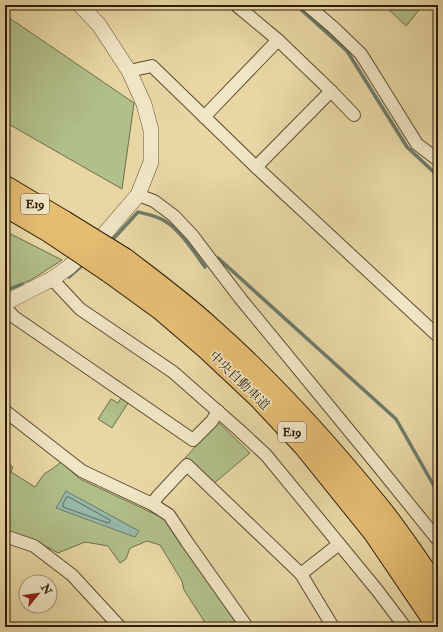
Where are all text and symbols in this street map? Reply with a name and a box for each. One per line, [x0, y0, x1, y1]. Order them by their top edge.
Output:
road number: E19 [21, 194, 49, 214]
street label: 中央自動車道 [206, 348, 273, 414]
road number: E19 [278, 422, 306, 442]
north arrow [18, 574, 58, 614]
text: N [38, 581, 55, 598]

